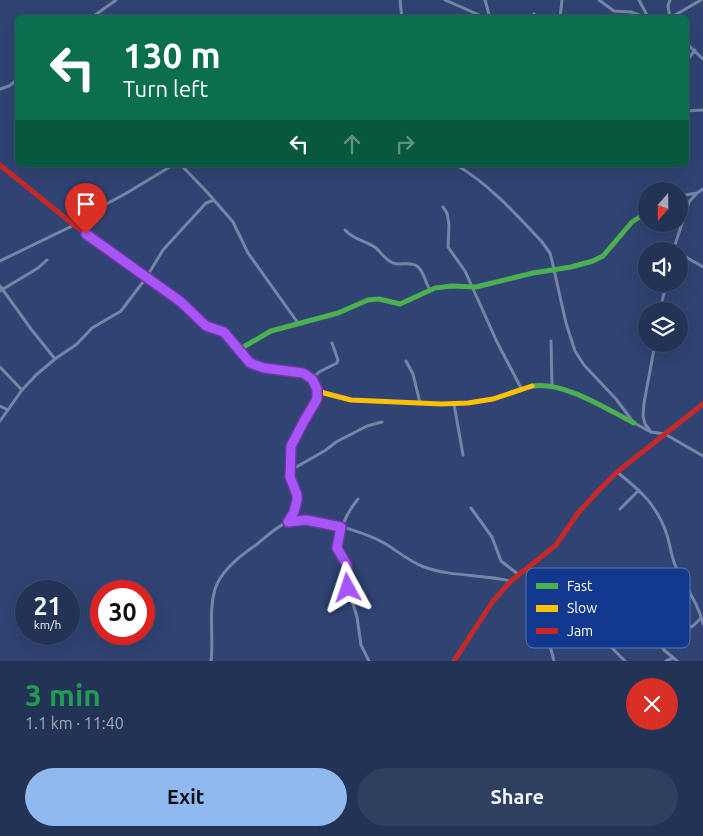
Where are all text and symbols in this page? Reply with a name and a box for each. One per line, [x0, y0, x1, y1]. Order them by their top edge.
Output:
icon: left [40, 35, 105, 100]
text: 130 m [123, 35, 221, 75]
text: Turn left [123, 76, 208, 101]
icon: left [285, 130, 313, 158]
icon: ahead [338, 130, 366, 158]
icon: right [391, 130, 419, 158]
north arrow [638, 182, 688, 232]
map controls [638, 182, 688, 352]
pin [65, 183, 107, 234]
icon: arrive [72, 190, 100, 218]
button: sound [638, 242, 688, 292]
button: layers [638, 302, 688, 352]
position arrow [321, 561, 373, 613]
legend [526, 568, 690, 648]
text: Fast [567, 578, 593, 594]
speed limit sign: 30 [90, 580, 155, 645]
text: 21 [33, 592, 62, 620]
text: Slow [567, 600, 597, 616]
text: km/h [34, 618, 61, 631]
text: Jam [567, 623, 593, 639]
text: 3 min [25, 678, 101, 712]
button: close [626, 678, 678, 730]
text: 1.1 km · 11:40 [25, 714, 124, 732]
button: Exit [25, 768, 347, 826]
button: Share [357, 768, 678, 826]

